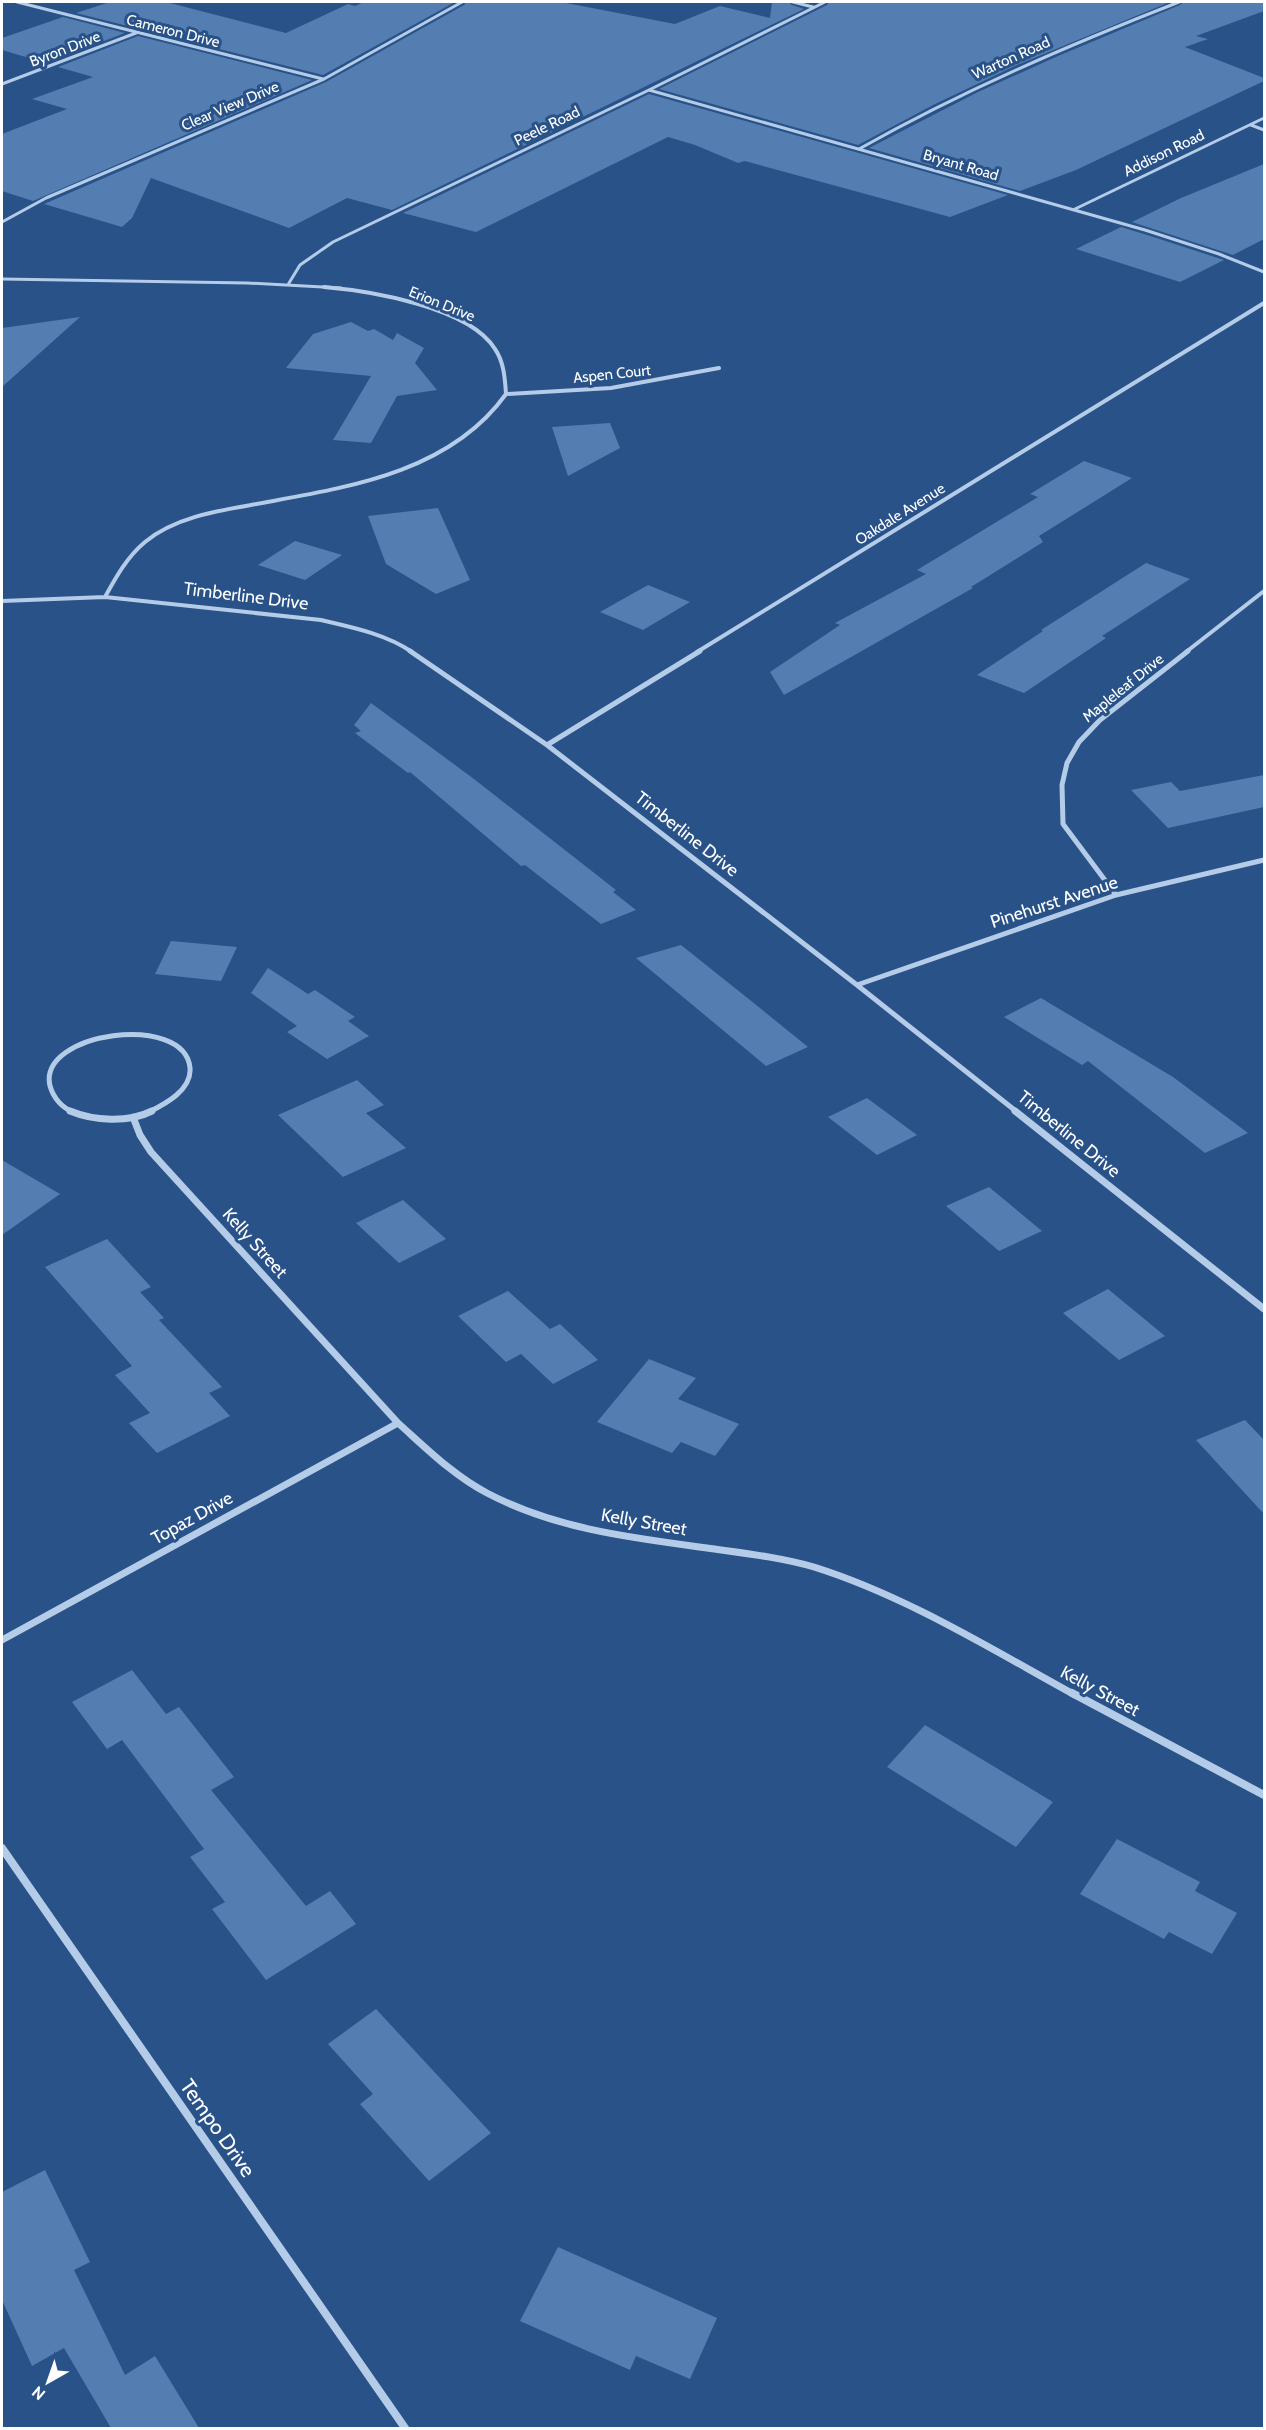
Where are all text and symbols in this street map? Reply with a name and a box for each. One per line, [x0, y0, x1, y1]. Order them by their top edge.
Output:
street label: Cameron Drive [124, 11, 222, 51]
street label: Byron Drive [27, 27, 103, 71]
street label: Warton Road [969, 33, 1053, 83]
street label: Clear View Drive [178, 77, 282, 135]
street label: Peele Road [511, 102, 583, 150]
street label: Addison Road [1121, 126, 1207, 180]
street label: Bryant Road [921, 146, 1001, 184]
street label: Erion Drive [406, 283, 478, 326]
street label: Aspen Court [572, 361, 652, 387]
street label: Oakdale Avenue [852, 479, 949, 549]
street label: Timberline Drive [182, 577, 310, 615]
street label: Mapleleaf Drive [1079, 650, 1167, 726]
street label: Timberline Drive [631, 787, 743, 881]
street label: Pinehurst Avenue [987, 871, 1121, 933]
street label: Timberline Drive [1013, 1086, 1125, 1182]
street label: Kelly Street [218, 1203, 292, 1283]
street label: Topaz Drive [147, 1487, 237, 1549]
street label: Kelly Street [599, 1504, 689, 1540]
street label: Kelly Street [1057, 1661, 1143, 1721]
street label: Tempo Drive [175, 2074, 261, 2182]
north arrow [18, 2352, 78, 2412]
text: N [28, 2382, 49, 2404]

